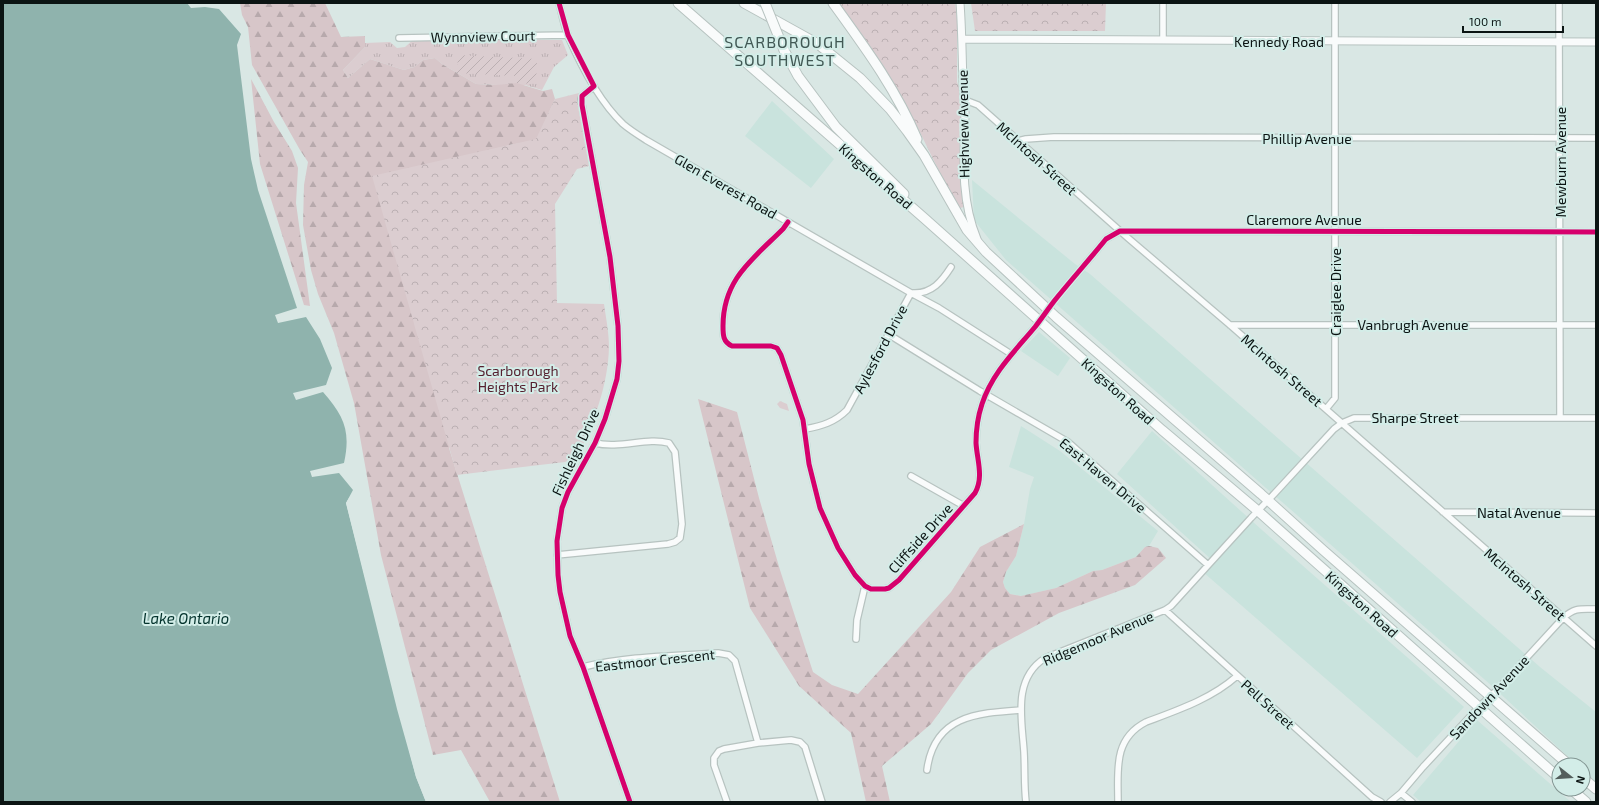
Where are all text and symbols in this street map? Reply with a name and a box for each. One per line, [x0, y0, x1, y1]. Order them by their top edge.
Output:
scale bar [1463, 8, 1563, 34]
text: 100 m [1469, 14, 1501, 28]
street label: Wynnview Court [431, 27, 535, 45]
district label: SCARBOROUGH SOUTHWEST [724, 32, 846, 69]
street label: Kennedy Road [1234, 33, 1324, 50]
street label: Highview Avenue [954, 70, 972, 178]
street label: Mewburn Avenue [1552, 107, 1569, 217]
street label: McIntosh Street [994, 118, 1080, 198]
street label: Phillip Avenue [1262, 130, 1352, 147]
street label: Kingston Road [836, 140, 916, 212]
street label: Glen Everest Road [672, 150, 780, 222]
street label: Claremore Avenue [1246, 211, 1362, 228]
street label: Craiglee Drive [1327, 248, 1344, 336]
street label: Aylesford Drive [850, 302, 910, 396]
street label: Vanbrugh Avenue [1357, 316, 1469, 333]
street label: McIntosh Street [1238, 330, 1326, 410]
street label: Kingston Road [1078, 354, 1158, 428]
park label: Scarborough Heights Park [477, 362, 559, 395]
street label: Fishleigh Drive [547, 406, 603, 498]
street label: Sharpe Street [1372, 409, 1458, 426]
street label: East Haven Drive [1056, 434, 1150, 516]
street label: Cliffside Drive [884, 500, 956, 576]
street label: Natal Avenue [1477, 504, 1561, 521]
street label: McIntosh Street [1481, 544, 1569, 624]
street label: Kingston Road [1322, 567, 1402, 641]
street label: Ridgemoor Avenue [1040, 607, 1156, 669]
water label: Lake Ontario [143, 609, 229, 627]
street label: Eastmoor Crescent [594, 645, 716, 675]
street label: Sandown Avenue [1446, 651, 1532, 743]
street label: Pell Street [1238, 676, 1298, 732]
north arrow [1551, 757, 1591, 797]
text: N [1574, 774, 1588, 786]

